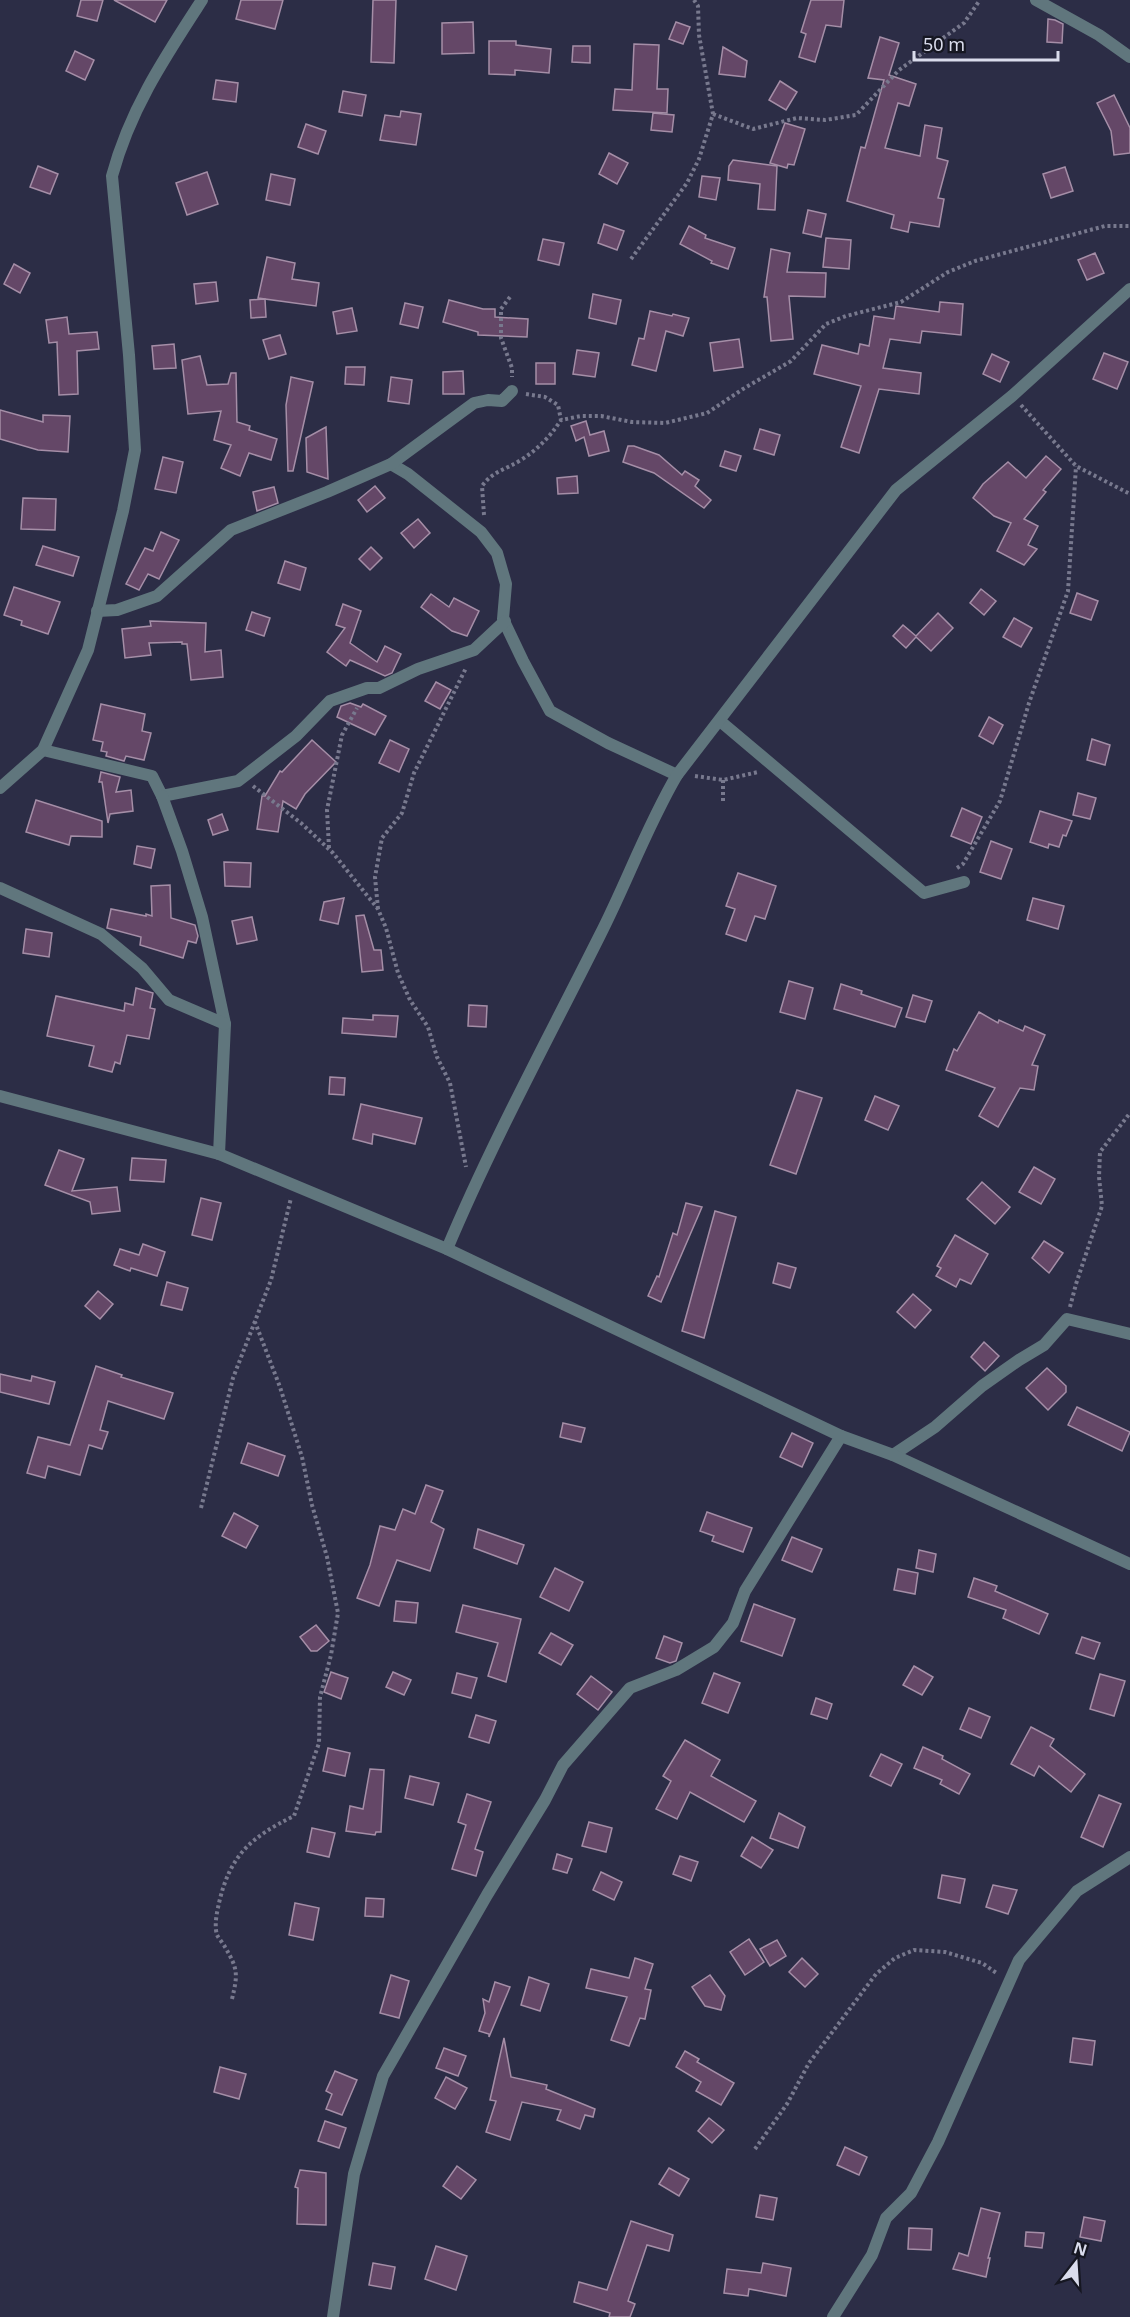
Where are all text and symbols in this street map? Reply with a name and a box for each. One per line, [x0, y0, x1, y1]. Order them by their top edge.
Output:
scale bar [914, 24, 1058, 62]
text: 50 m [923, 32, 965, 56]
north arrow [1046, 2233, 1106, 2293]
text: N [1071, 2236, 1090, 2261]

